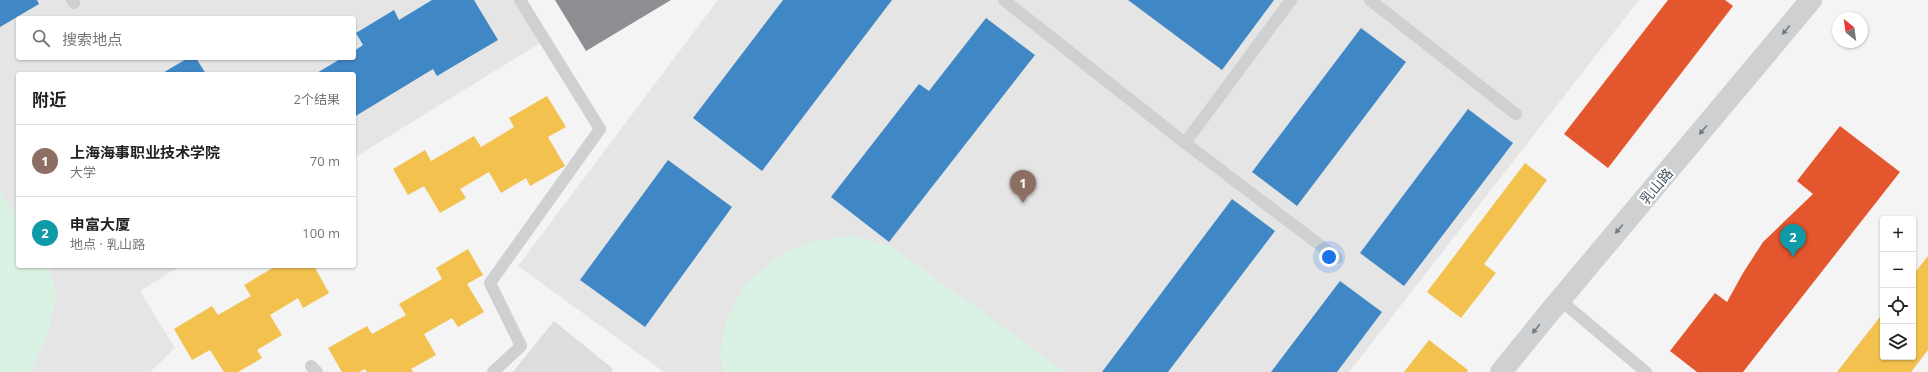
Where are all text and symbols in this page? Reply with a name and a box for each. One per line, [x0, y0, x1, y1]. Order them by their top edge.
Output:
north arrow [1832, 12, 1868, 48]
search box [16, 16, 356, 60]
one-way arrow [1782, 25, 1791, 35]
icon: search [30, 27, 52, 49]
text: 搜索地点 [62, 29, 122, 49]
text: 附近 [32, 88, 66, 111]
text: 2个结果 [294, 90, 340, 108]
one-way arrow [1698, 124, 1707, 135]
text: 上海海事职业技术学院 [70, 142, 220, 162]
text: 1 [41, 152, 49, 170]
text: 70 m [310, 152, 340, 170]
text: 大学 [70, 163, 96, 181]
street label: 乳山路 [1635, 164, 1677, 208]
pin: 1 [1010, 170, 1036, 203]
text: 申富大厦 [70, 214, 130, 234]
map controls [1880, 216, 1916, 360]
button: + [1880, 216, 1916, 252]
text: 2 [41, 224, 49, 242]
text: 100 m [302, 224, 340, 242]
one-way arrow [1615, 224, 1624, 235]
pin: 2 [1780, 224, 1806, 257]
text: 地点 · 乳山路 [70, 235, 145, 253]
your location [1319, 247, 1339, 267]
button: − [1880, 252, 1916, 288]
button: locate [1880, 288, 1916, 324]
one-way arrow [1531, 324, 1540, 335]
button: layers [1880, 324, 1916, 360]

